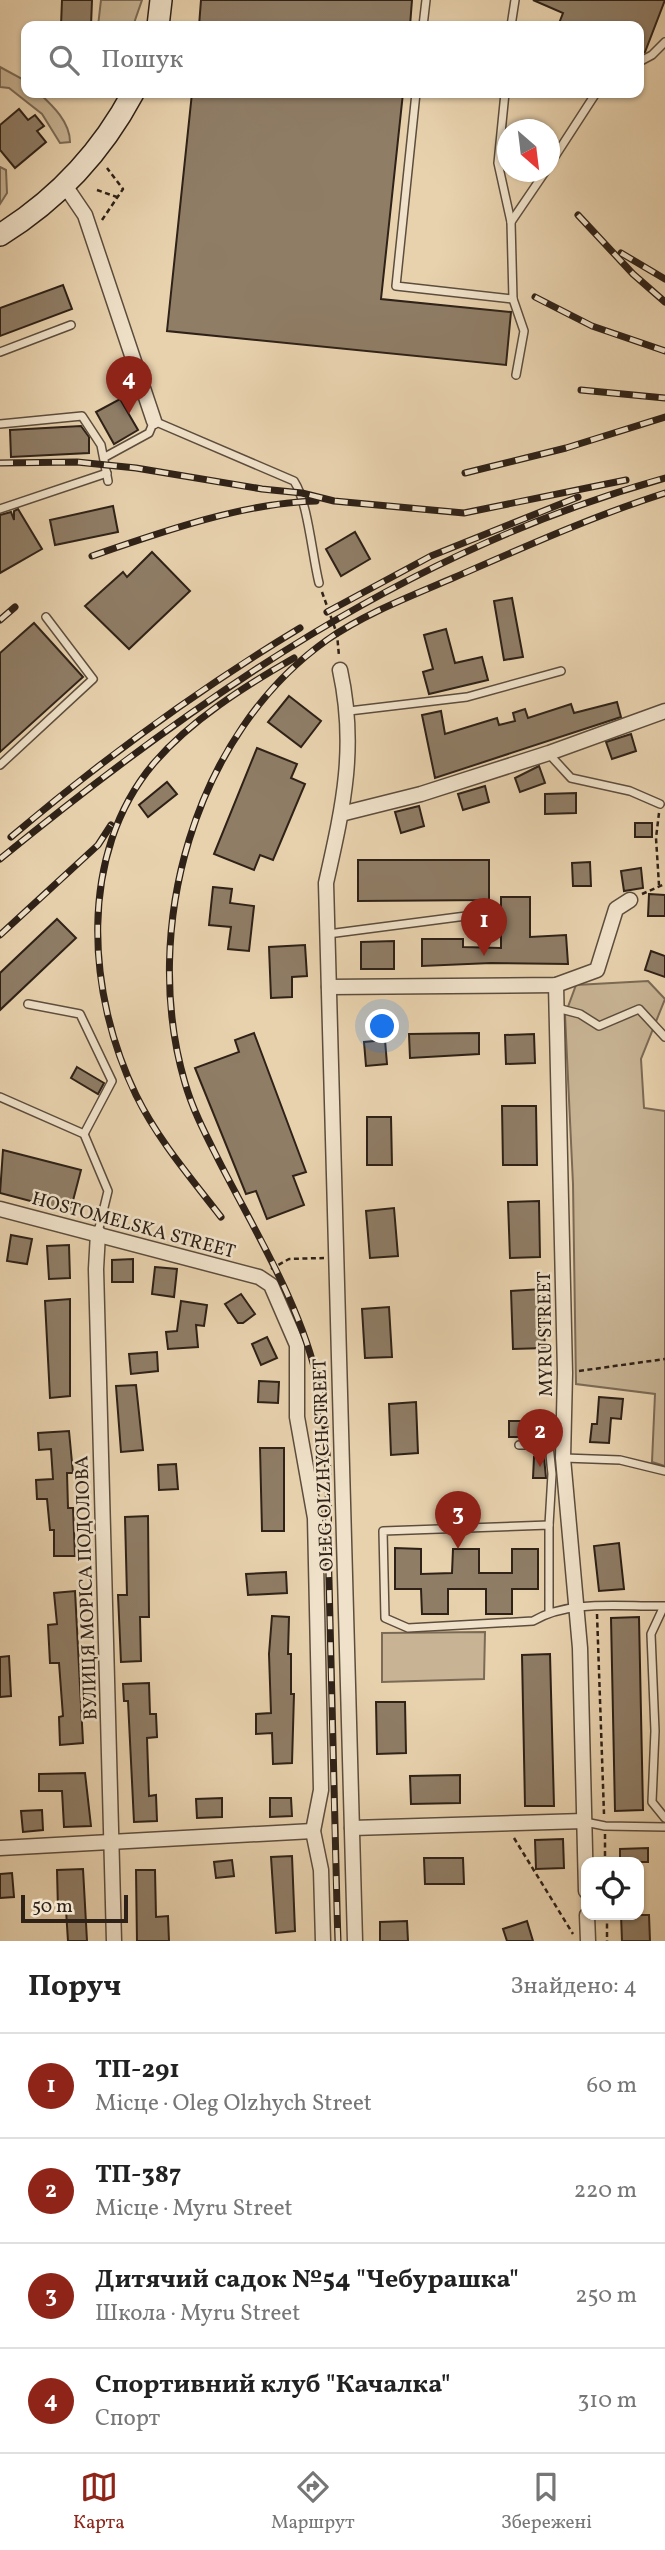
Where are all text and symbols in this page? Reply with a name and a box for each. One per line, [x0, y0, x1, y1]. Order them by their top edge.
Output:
search box [21, 21, 644, 98]
icon: search [45, 41, 83, 79]
text: Пошук [101, 42, 183, 78]
north arrow [497, 119, 560, 182]
pin: 4 [106, 356, 152, 414]
pin: 1 [461, 898, 507, 956]
your location [365, 1009, 399, 1043]
street label: HOSTOMELSKA STREET [29, 1186, 238, 1266]
street label: MYRU STREET [532, 1271, 560, 1397]
street label: OLEG OLZHYCH STREET [307, 1358, 341, 1572]
pin: 2 [517, 1409, 563, 1467]
street label: ВУЛИЦЯ МОРІСА ПОДОЛОВА [69, 1455, 105, 1721]
pin: 3 [435, 1491, 481, 1549]
map controls [581, 1857, 644, 1920]
button: locate [581, 1857, 644, 1920]
scale bar [21, 1892, 128, 1924]
text: 50 m [32, 1894, 73, 1920]
text: Поруч [28, 1966, 121, 2008]
text: Знайдено: 4 [510, 1971, 637, 2003]
text: ТП-291 [95, 2052, 180, 2088]
text: 1 [46, 2070, 56, 2102]
text: 60 m [587, 2070, 637, 2102]
text: Місце · Oleg Olzhych Street [95, 2088, 372, 2120]
text: ТП-387 [95, 2157, 181, 2193]
text: 2 [45, 2175, 57, 2207]
text: 220 m [574, 2175, 637, 2207]
text: Місце · Myru Street [95, 2193, 293, 2225]
text: Дитячий садок №54 "Чебурашка" [95, 2262, 519, 2298]
text: 3 [45, 2280, 57, 2312]
text: 250 m [575, 2280, 637, 2312]
text: Школа · Myru Street [95, 2298, 300, 2330]
text: Спортивний клуб "Качалка" [95, 2367, 451, 2403]
text: 4 [44, 2385, 58, 2417]
text: 310 m [577, 2385, 637, 2417]
text: Спорт [95, 2403, 160, 2435]
tab: Карта [73, 2468, 125, 2536]
tab: Маршрут [271, 2468, 355, 2536]
tab: Збережені [501, 2468, 592, 2536]

